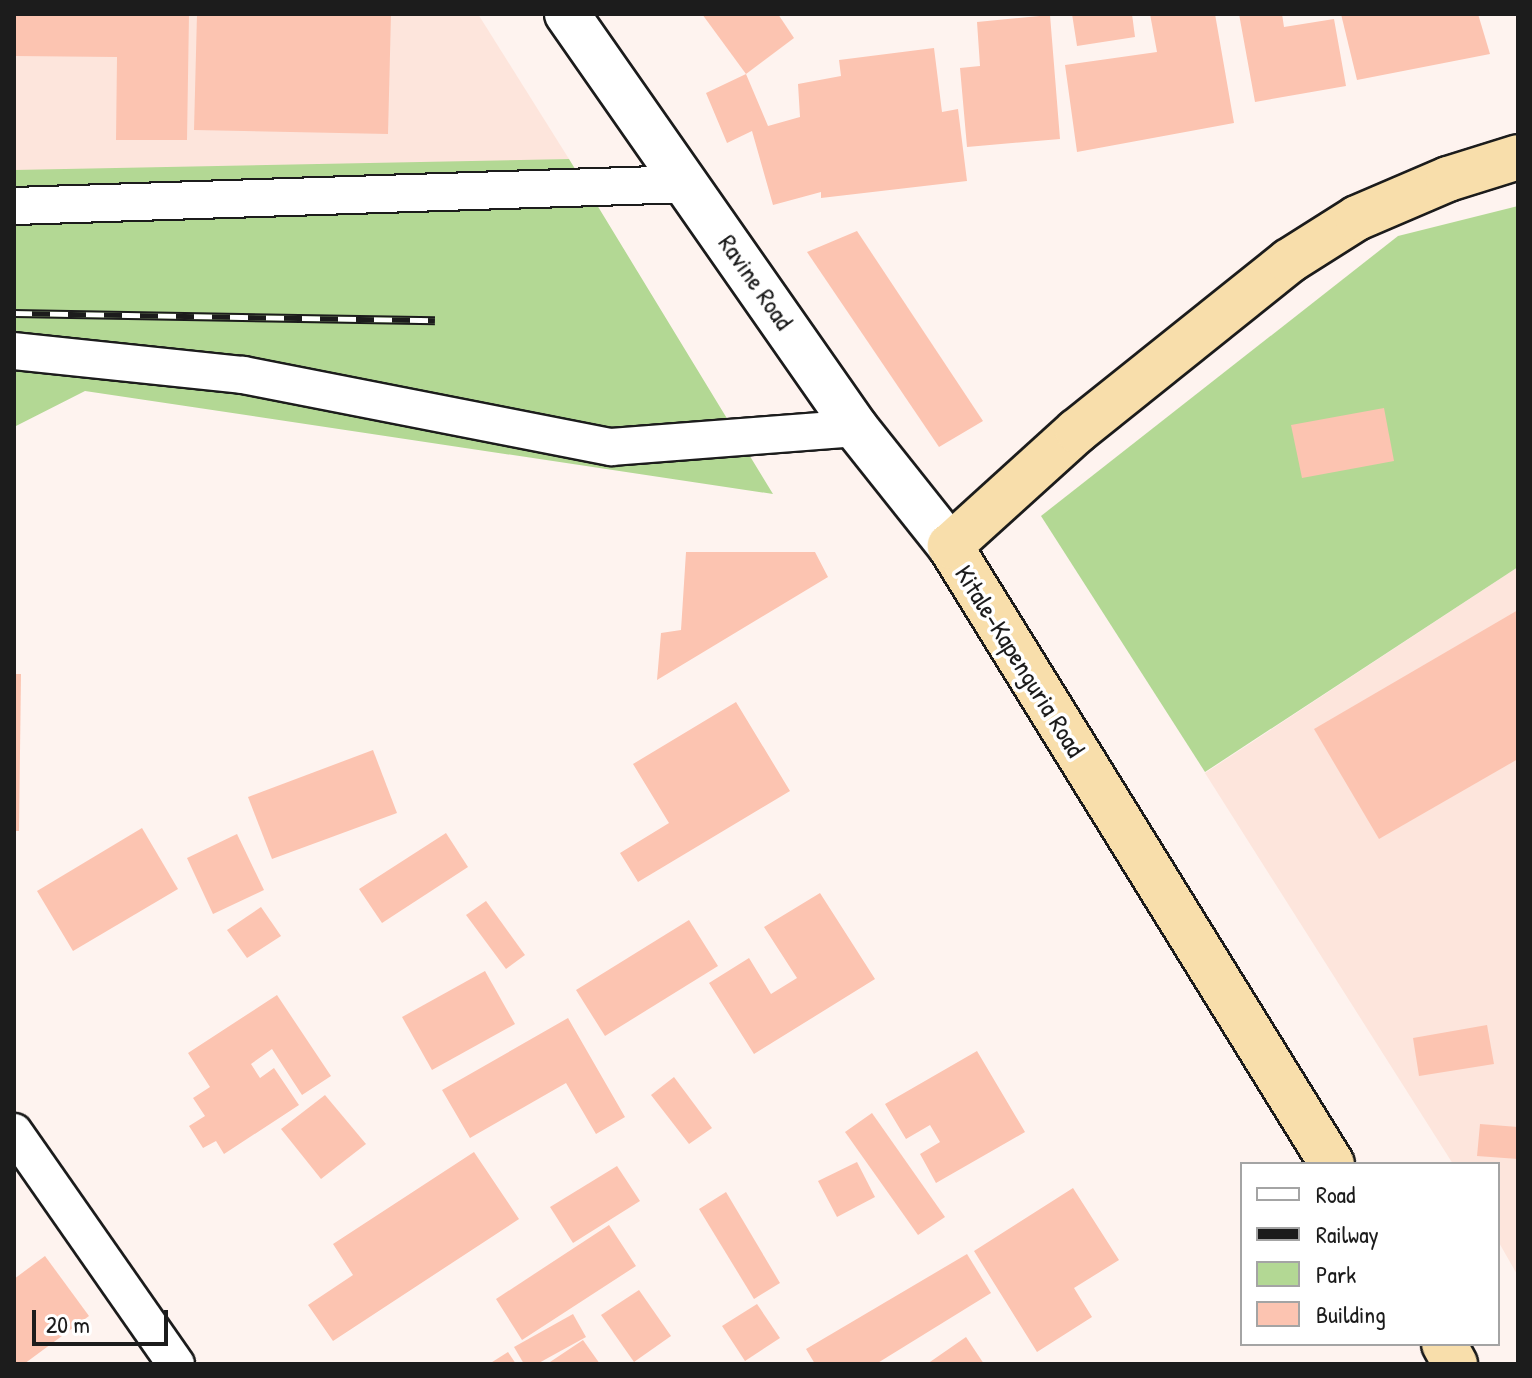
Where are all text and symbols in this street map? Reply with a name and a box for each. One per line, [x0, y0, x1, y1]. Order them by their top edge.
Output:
street label: Ravine Road [712, 228, 800, 336]
street label: Kitale-Kapenguria Road [948, 559, 1092, 763]
legend [1240, 1162, 1500, 1346]
text: Road [1316, 1178, 1355, 1210]
text: Railway [1316, 1218, 1379, 1250]
text: Park [1316, 1258, 1356, 1290]
scale bar [36, 1294, 172, 1344]
text: Building [1316, 1298, 1386, 1330]
text: 20 m [46, 1308, 90, 1340]

